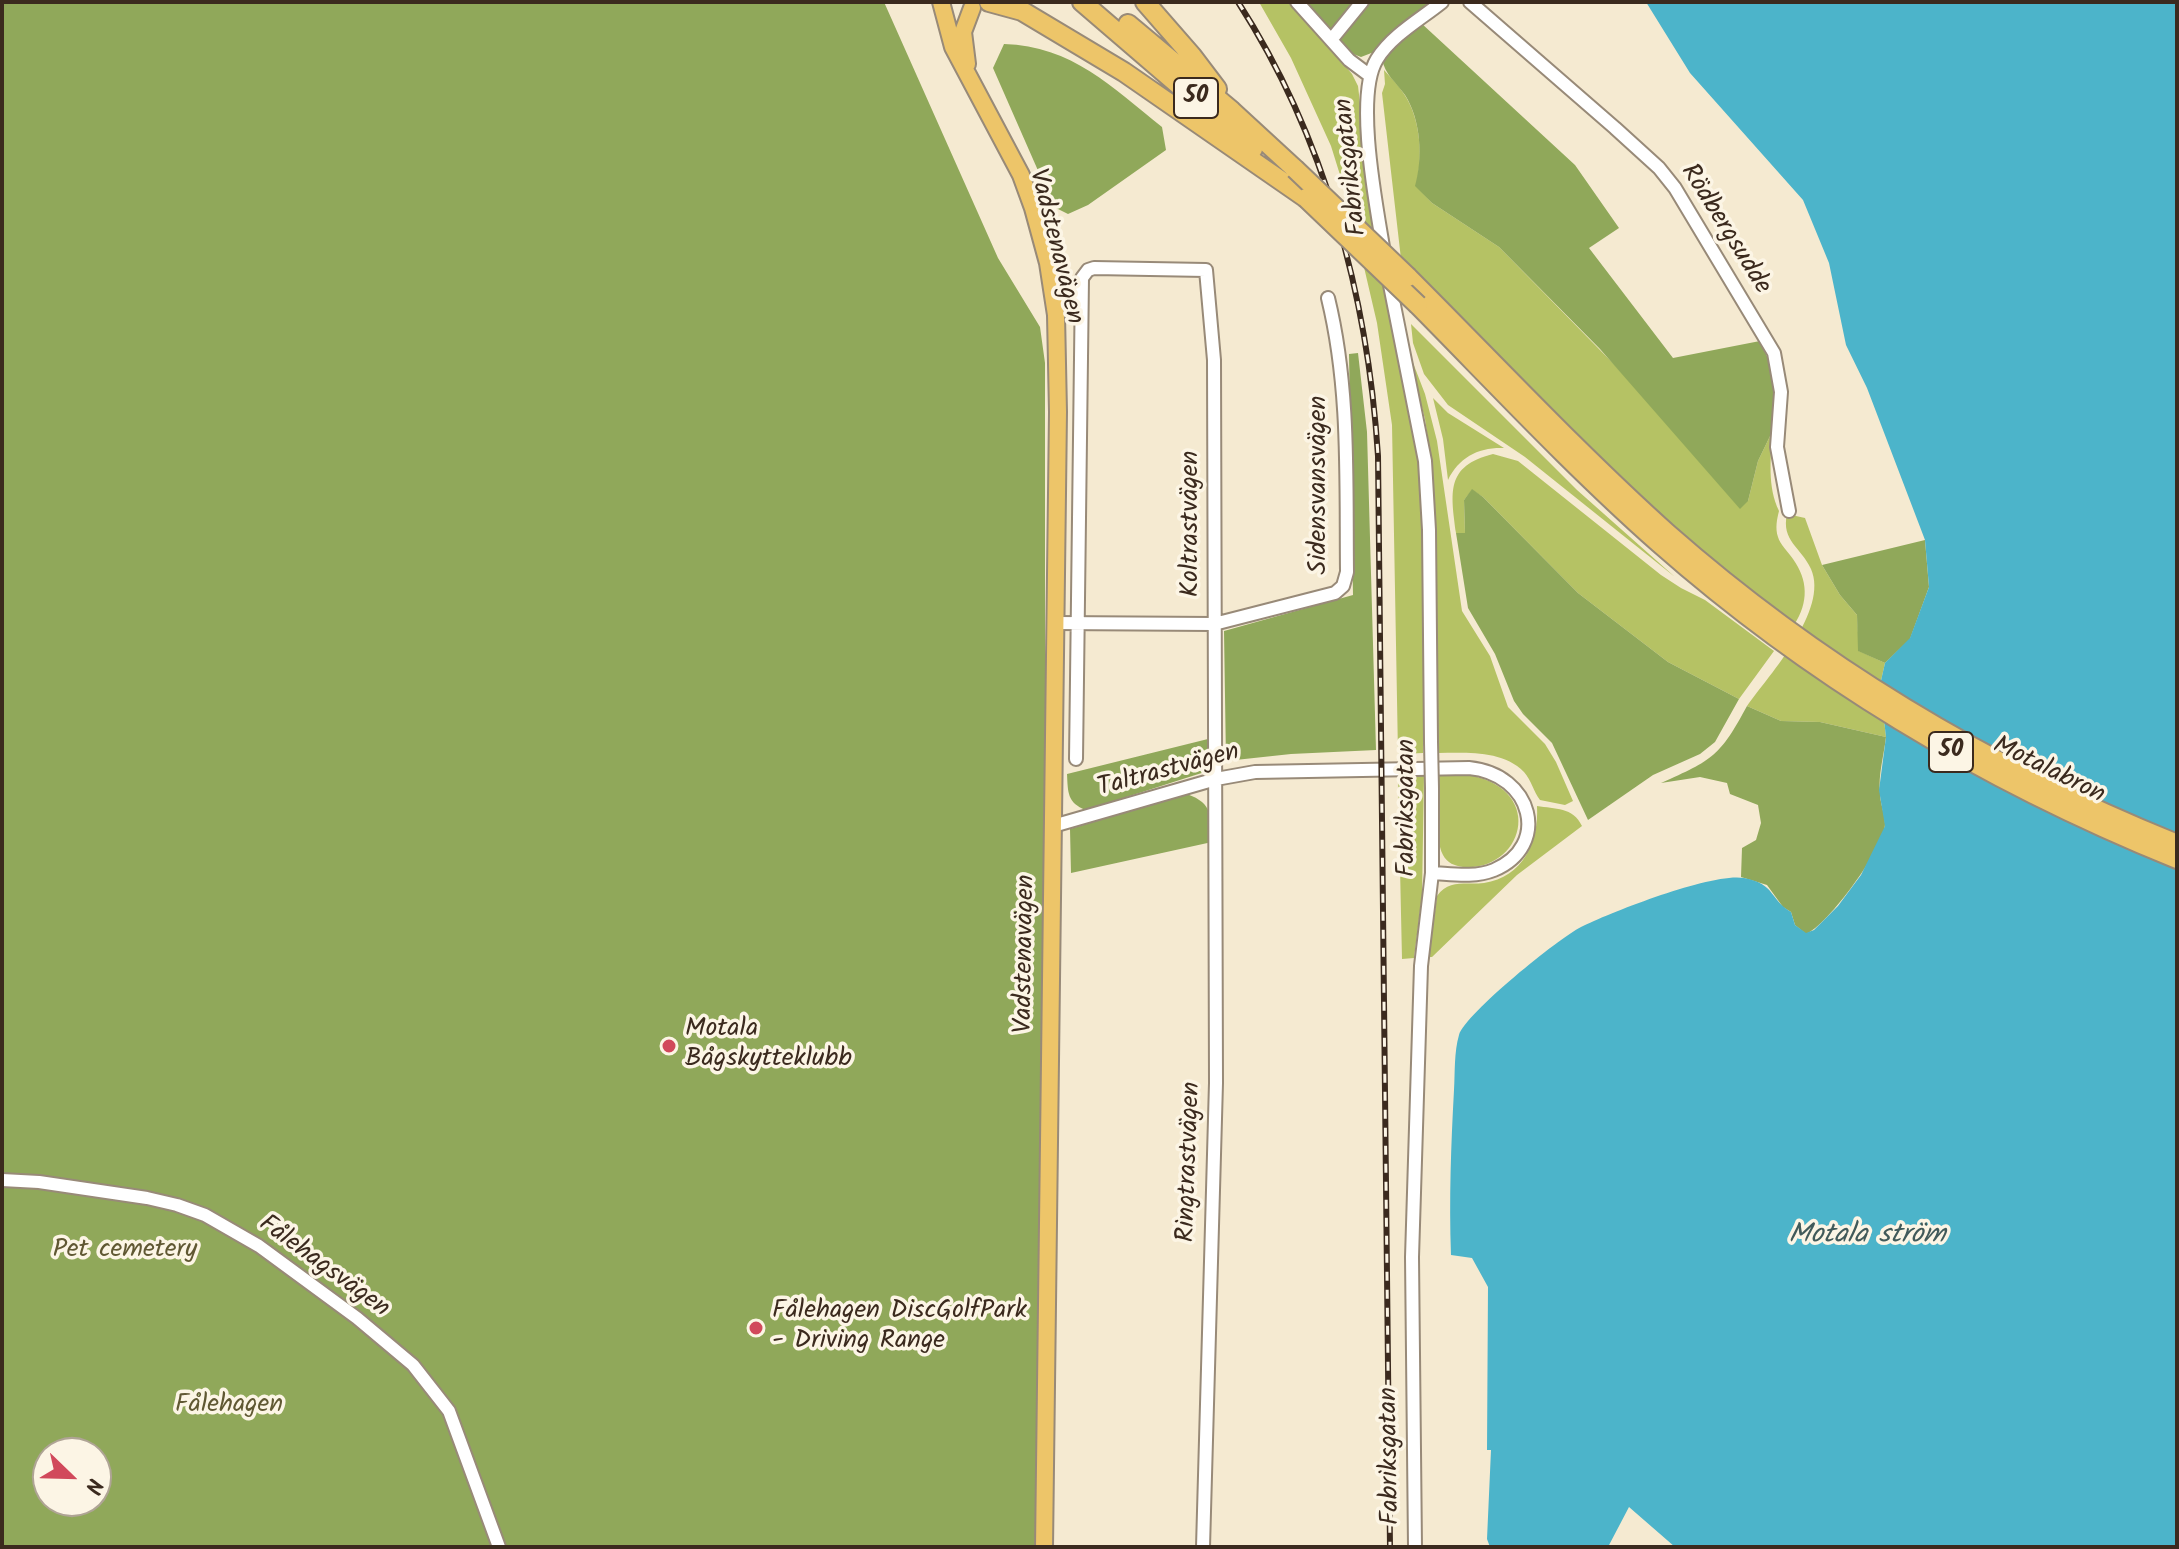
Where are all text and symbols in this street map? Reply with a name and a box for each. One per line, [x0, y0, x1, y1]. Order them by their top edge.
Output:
road number: 50 [1174, 78, 1218, 118]
street label: Fabriksgatan [1330, 97, 1376, 237]
street label: Rödbergsudde [1672, 159, 1776, 301]
street label: Vadstenavägen [1020, 166, 1088, 328]
street label: Sidensvansvägen [1305, 396, 1337, 574]
street label: Koltrastvägen [1177, 451, 1209, 597]
street label: Motalabron [1987, 731, 2109, 813]
road number: 50 [1929, 732, 1973, 772]
street label: Taltrastvägen [1095, 738, 1243, 806]
street label: Fabriksgatan [1393, 739, 1425, 877]
street label: Vadstenavägen [1010, 874, 1044, 1034]
place label: Motala Bågskytteklubb [685, 1015, 852, 1076]
marker: Motala Bågskytteklubb [660, 1037, 678, 1055]
street label: Ringtrastvägen [1173, 1081, 1209, 1243]
street label: Fålehagsvägen [251, 1210, 395, 1326]
water label: Motala ström [1789, 1220, 1945, 1254]
park label: Pet cemetery [53, 1236, 197, 1268]
place label: Fålehagen DiscGolfPark - Driving Range [772, 1297, 1027, 1358]
marker: Fålehagen DiscGolfPark - Driving Range [747, 1319, 765, 1337]
street label: Fabriksgatan [1375, 1387, 1409, 1525]
park label: Fålehagen [175, 1391, 283, 1423]
north arrow [32, 1437, 112, 1517]
text: N [74, 1473, 112, 1499]

